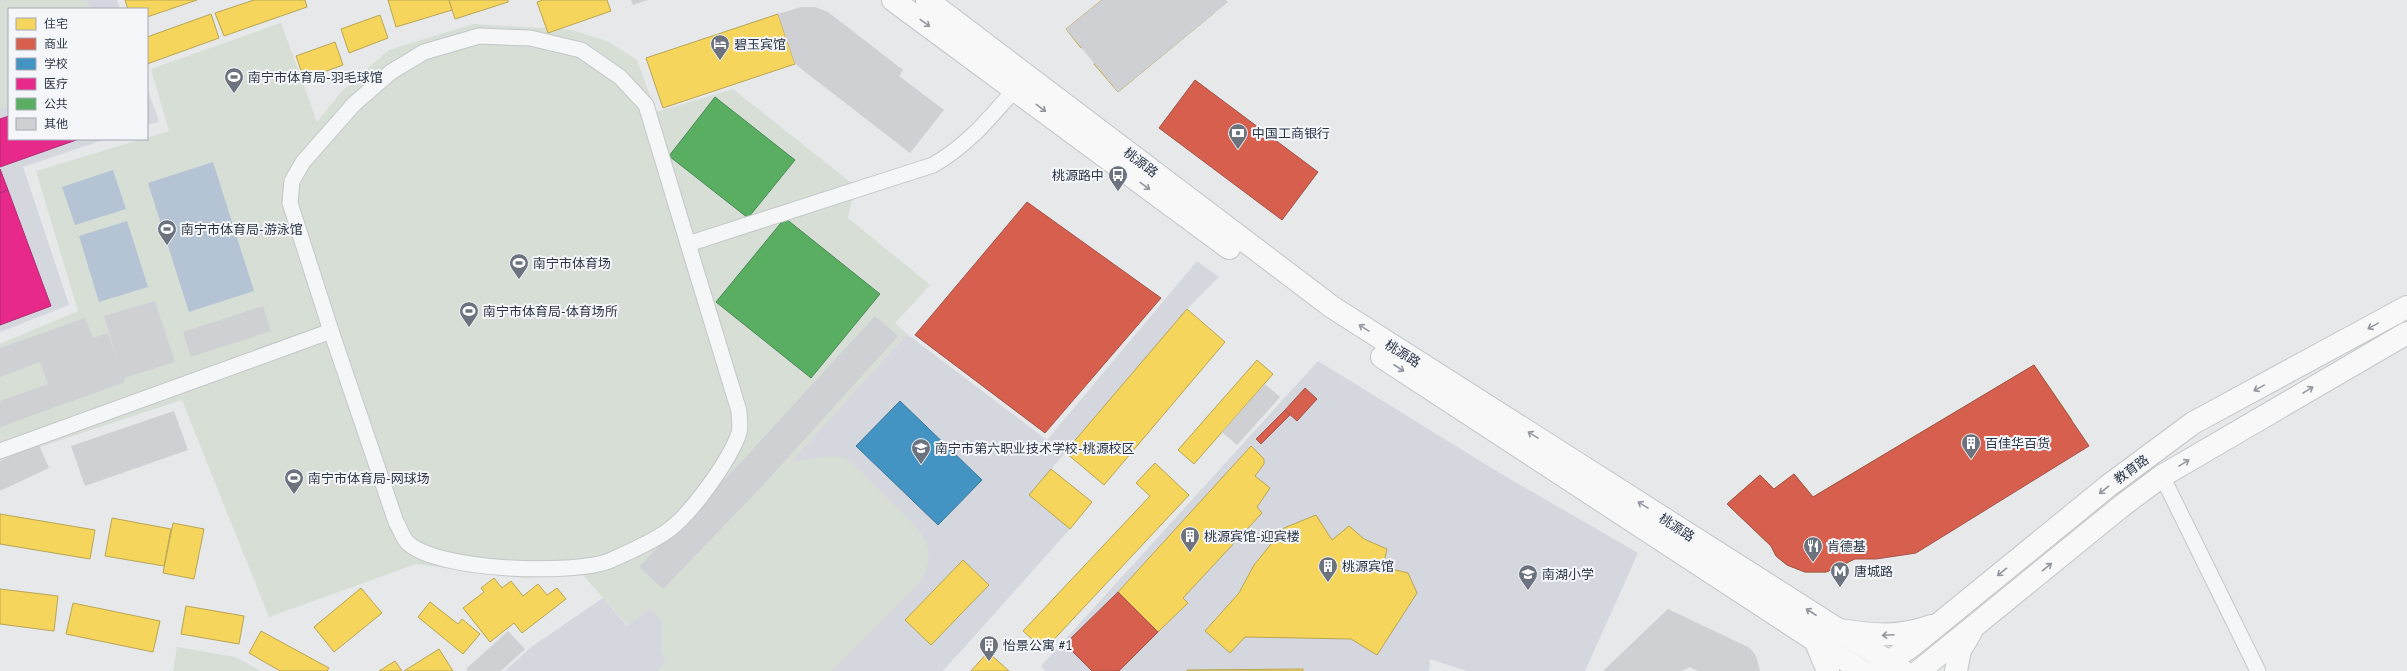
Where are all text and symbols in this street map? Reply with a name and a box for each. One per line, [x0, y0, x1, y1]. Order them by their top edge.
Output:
legend [8, 8, 148, 140]
text: 住宅 [44, 16, 68, 31]
one-way arrow [919, 19, 930, 27]
hotel icon: 碧玉宾馆 [709, 33, 731, 61]
text: 商业 [44, 36, 68, 51]
place label: 碧玉宾馆 [734, 36, 786, 53]
text: 学校 [44, 56, 68, 71]
sports icon: 南宁市体育局-羽毛球馆 [223, 66, 245, 94]
place label: 南宁市体育局-羽毛球馆 [248, 69, 383, 86]
text: 医疗 [44, 76, 68, 91]
text: 公共 [44, 96, 68, 111]
one-way arrow [1035, 104, 1046, 112]
text: 其他 [44, 116, 68, 131]
bank icon: 中国工商银行 [1227, 122, 1249, 150]
place label: 中国工商银行 [1252, 125, 1330, 142]
street label: 桃源路 [1120, 144, 1161, 181]
bus stop icon: 桃源路中 [1107, 164, 1129, 192]
place label: 桃源路中 [1052, 167, 1104, 184]
one-way arrow [1140, 181, 1151, 190]
sports icon: 南宁市体育局-游泳馆 [156, 218, 178, 246]
place label: 南宁市体育局-游泳馆 [181, 221, 303, 238]
sports icon: 南宁市体育场 [508, 252, 530, 280]
place label: 南宁市体育场 [533, 255, 611, 272]
sports icon: 南宁市体育局-体育场所 [458, 300, 480, 328]
place label: 南宁市体育局-体育场所 [483, 303, 618, 320]
one-way arrow [2367, 322, 2379, 330]
one-way arrow [1359, 324, 1370, 332]
street label: 桃源路 [1382, 336, 1424, 371]
one-way arrow [1393, 363, 1404, 372]
one-way arrow [2253, 385, 2265, 392]
one-way arrow [2302, 385, 2314, 393]
one-way arrow [1528, 431, 1539, 439]
building icon: 百佳华百货 [1960, 432, 1982, 460]
place label: 百佳华百货 [1985, 435, 2050, 452]
school or university icon: 南宁市第六职业技术学校-桃源校区 [910, 437, 932, 465]
place label: 南宁市第六职业技术学校-桃源校区 [935, 440, 1135, 457]
street label: 教育路 [2111, 451, 2152, 488]
one-way arrow [2178, 459, 2190, 467]
sports icon: 南宁市体育局-网球场 [283, 467, 305, 495]
place label: 南宁市体育局-网球场 [308, 470, 430, 487]
one-way arrow [2098, 486, 2109, 494]
one-way arrow [1638, 501, 1649, 509]
street label: 桃源路 [1656, 510, 1698, 545]
building icon: 桃源宾馆-迎宾楼 [1179, 525, 1201, 553]
place label: 桃源宾馆-迎宾楼 [1204, 528, 1300, 545]
restaurant icon: 肯德基 [1802, 535, 1824, 563]
place label: 肯德基 [1827, 538, 1866, 555]
building icon: 桃源宾馆 [1317, 555, 1339, 583]
place label: 桃源宾馆 [1342, 558, 1394, 575]
metro station icon: 唐城路 [1829, 560, 1851, 588]
one-way arrow [2041, 562, 2052, 571]
school or university icon: 南湖小学 [1517, 563, 1539, 591]
place label: 唐城路 [1854, 563, 1893, 580]
place label: 南湖小学 [1542, 566, 1594, 583]
one-way arrow [1997, 567, 2008, 576]
one-way arrow [1806, 608, 1817, 617]
one-way arrow [1882, 631, 1895, 638]
building icon: 怡景公寓 #1 [978, 634, 1000, 662]
place label: 怡景公寓 #1 [1003, 637, 1073, 654]

